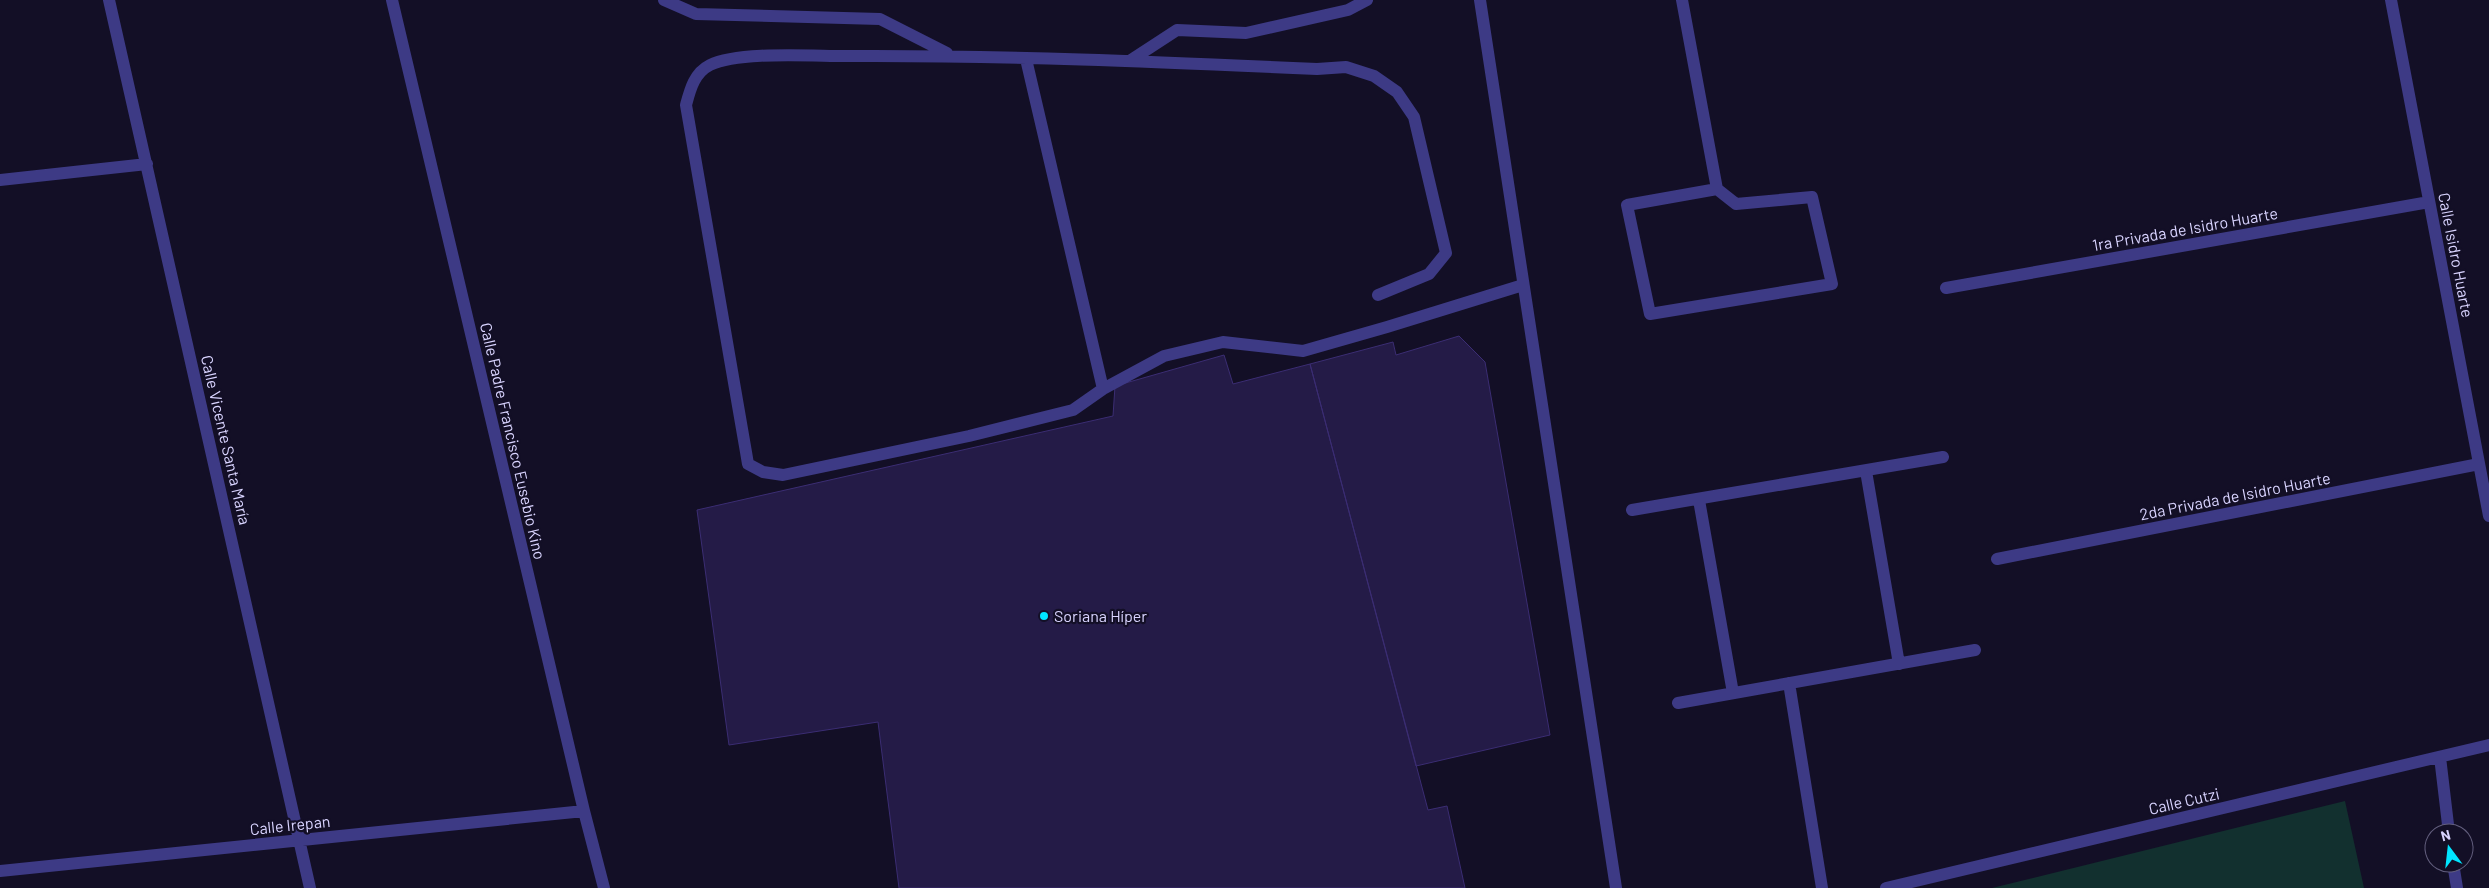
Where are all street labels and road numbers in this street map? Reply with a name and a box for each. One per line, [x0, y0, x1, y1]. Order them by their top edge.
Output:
street label: Calle Isidro Huarte [2435, 191, 2478, 319]
street label: 1ra Privada de Isidro Huarte [2091, 203, 2279, 254]
street label: Calle Padre Francisco Eusebio Kino [477, 321, 550, 561]
street label: Calle Vicente Santa María [198, 353, 255, 527]
street label: 2da Privada de Isidro Huarte [2138, 468, 2332, 523]
street label: Calle Cutzi [2147, 783, 2221, 818]
street label: Calle Irepan [249, 811, 331, 838]

